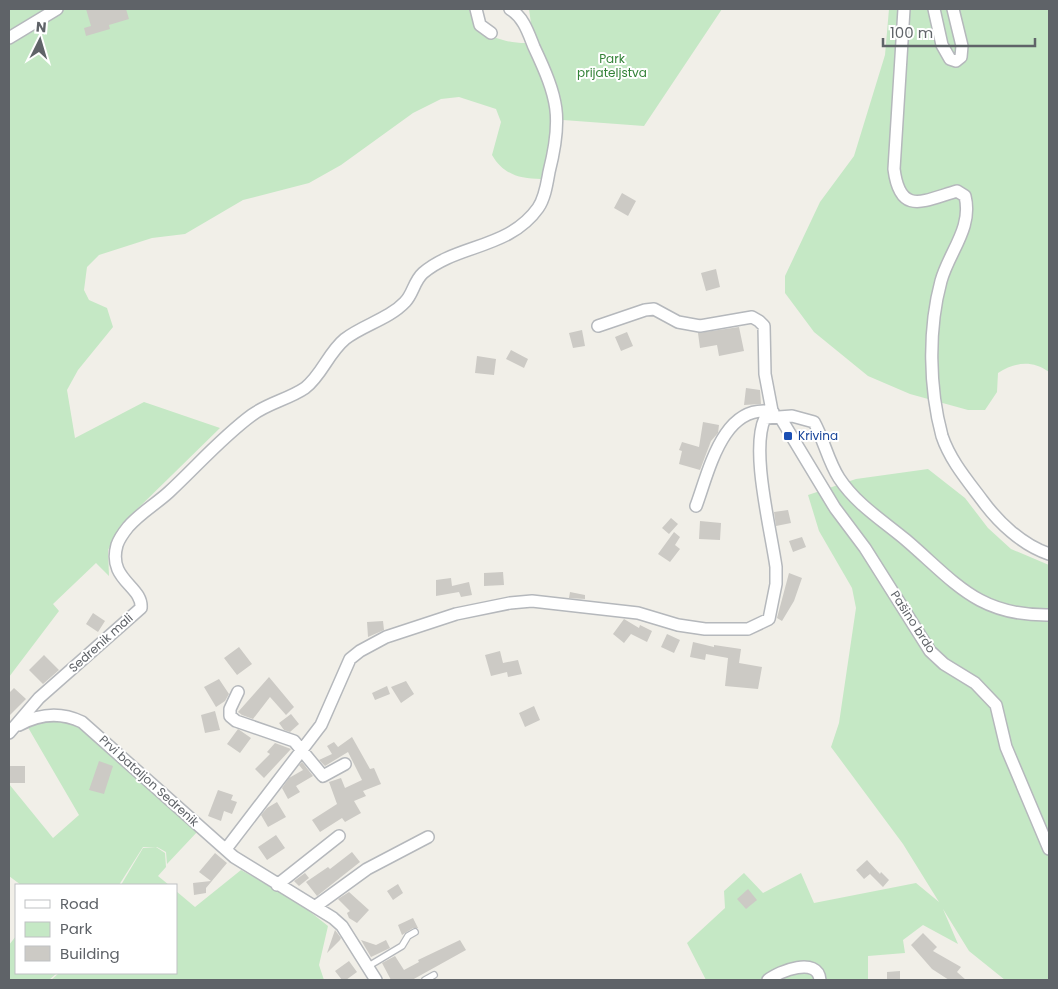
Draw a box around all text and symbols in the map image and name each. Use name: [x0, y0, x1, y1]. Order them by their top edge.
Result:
north arrow: [15, 15, 65, 65]
scale bar: [883, 15, 1036, 47]
text: N: [35, 17, 47, 37]
text: 100 m: [890, 22, 933, 43]
park label: Park prijateljstva: [577, 50, 647, 81]
place label: Krivina: [798, 427, 838, 444]
marker: Krivina: [782, 430, 794, 442]
street label: Pašino brdo: [887, 587, 940, 656]
street label: Sedrenik mali: [65, 609, 136, 676]
street label: Prvi bataljon Sedrenik: [96, 731, 203, 831]
legend: [15, 884, 178, 974]
text: Road: [60, 893, 99, 914]
text: Park: [60, 918, 92, 939]
text: Building: [60, 943, 120, 964]

